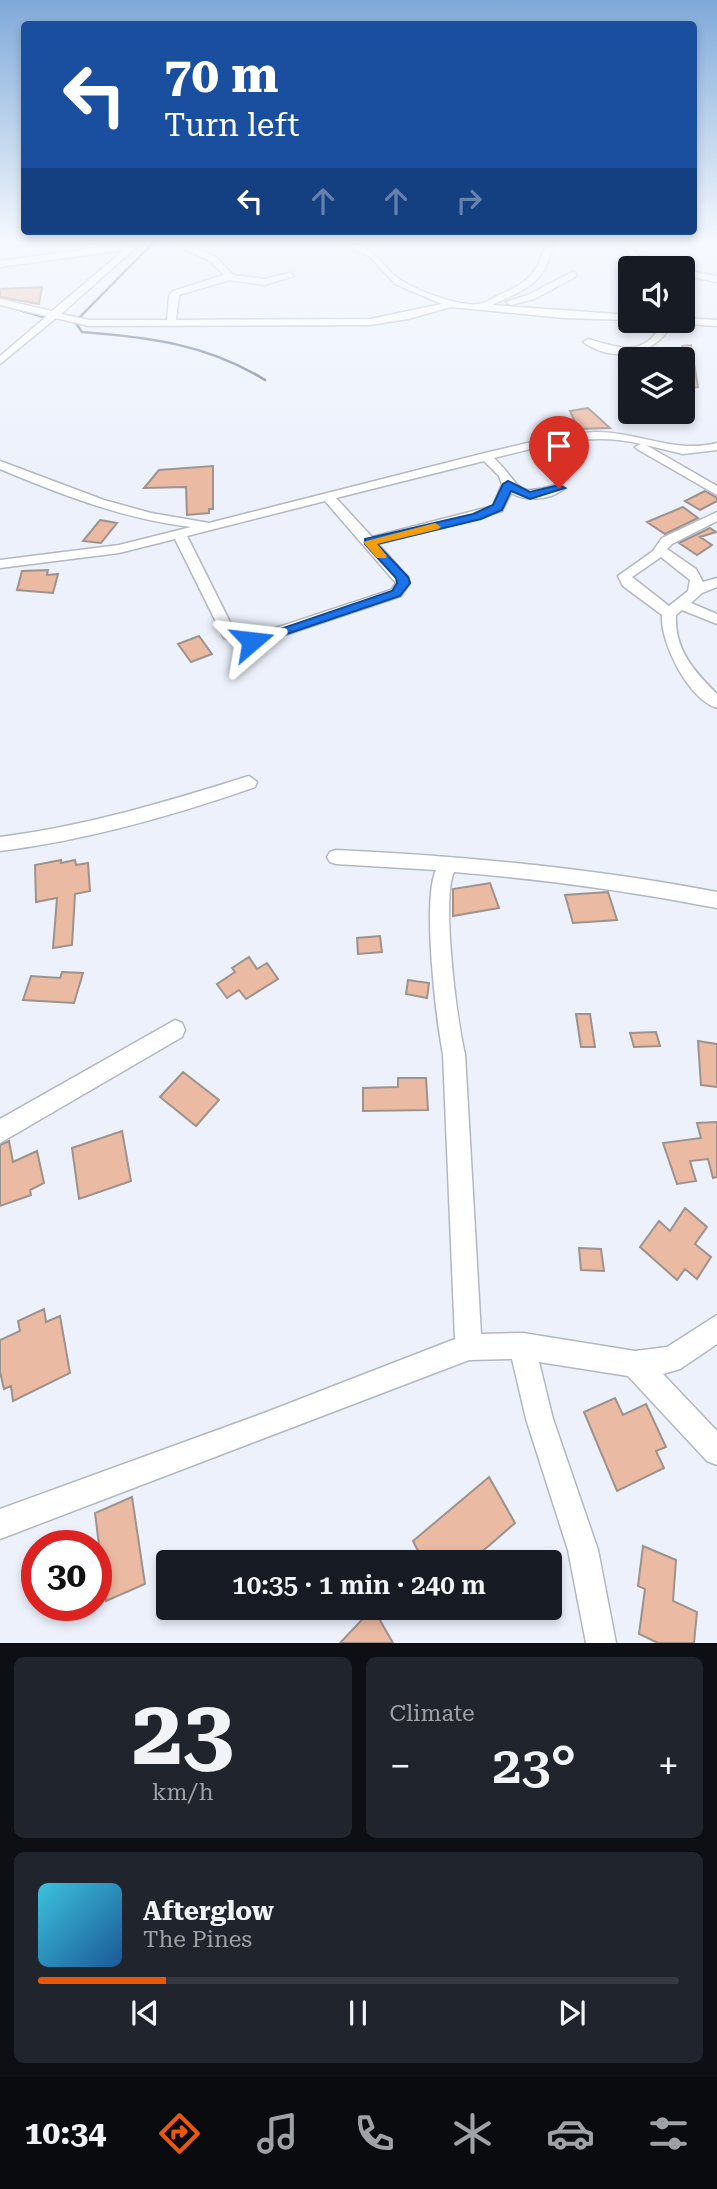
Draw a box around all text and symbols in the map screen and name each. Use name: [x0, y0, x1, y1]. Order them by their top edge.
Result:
text: 70 m: [164, 47, 279, 104]
icon: left: [49, 49, 140, 140]
text: Turn left: [164, 106, 299, 144]
icon: left: [231, 182, 269, 220]
icon: ahead: [304, 182, 342, 220]
icon: ahead: [377, 182, 415, 220]
icon: right: [450, 182, 488, 220]
map controls: [618, 256, 695, 424]
button: sound: [618, 256, 695, 333]
button: layers: [618, 347, 695, 424]
pin: [529, 416, 589, 488]
icon: arrive: [540, 427, 578, 465]
position arrow: [215, 604, 289, 678]
speed limit sign: 30: [21, 1530, 112, 1621]
text: 10:35 · 1 min · 240 m: [232, 1570, 486, 1600]
text: 23: [132, 1680, 234, 1786]
text: Climate: [390, 1700, 475, 1727]
text: 23°: [492, 1735, 576, 1796]
text: −: [390, 1744, 411, 1788]
text: +: [658, 1744, 679, 1788]
text: km/h: [152, 1779, 214, 1806]
text: Afterglow: [143, 1896, 274, 1926]
text: The Pines: [143, 1926, 252, 1953]
icon: previous: [126, 1994, 164, 2032]
icon: pause: [339, 1994, 377, 2032]
icon: next: [553, 1994, 591, 2032]
icon: directions: [155, 2109, 204, 2158]
icon: music: [253, 2109, 302, 2158]
icon: phone: [350, 2109, 399, 2158]
icon: climate: [448, 2109, 497, 2158]
icon: car: [546, 2109, 595, 2158]
icon: filters: [644, 2109, 693, 2158]
text: 10:34: [24, 2114, 106, 2152]

